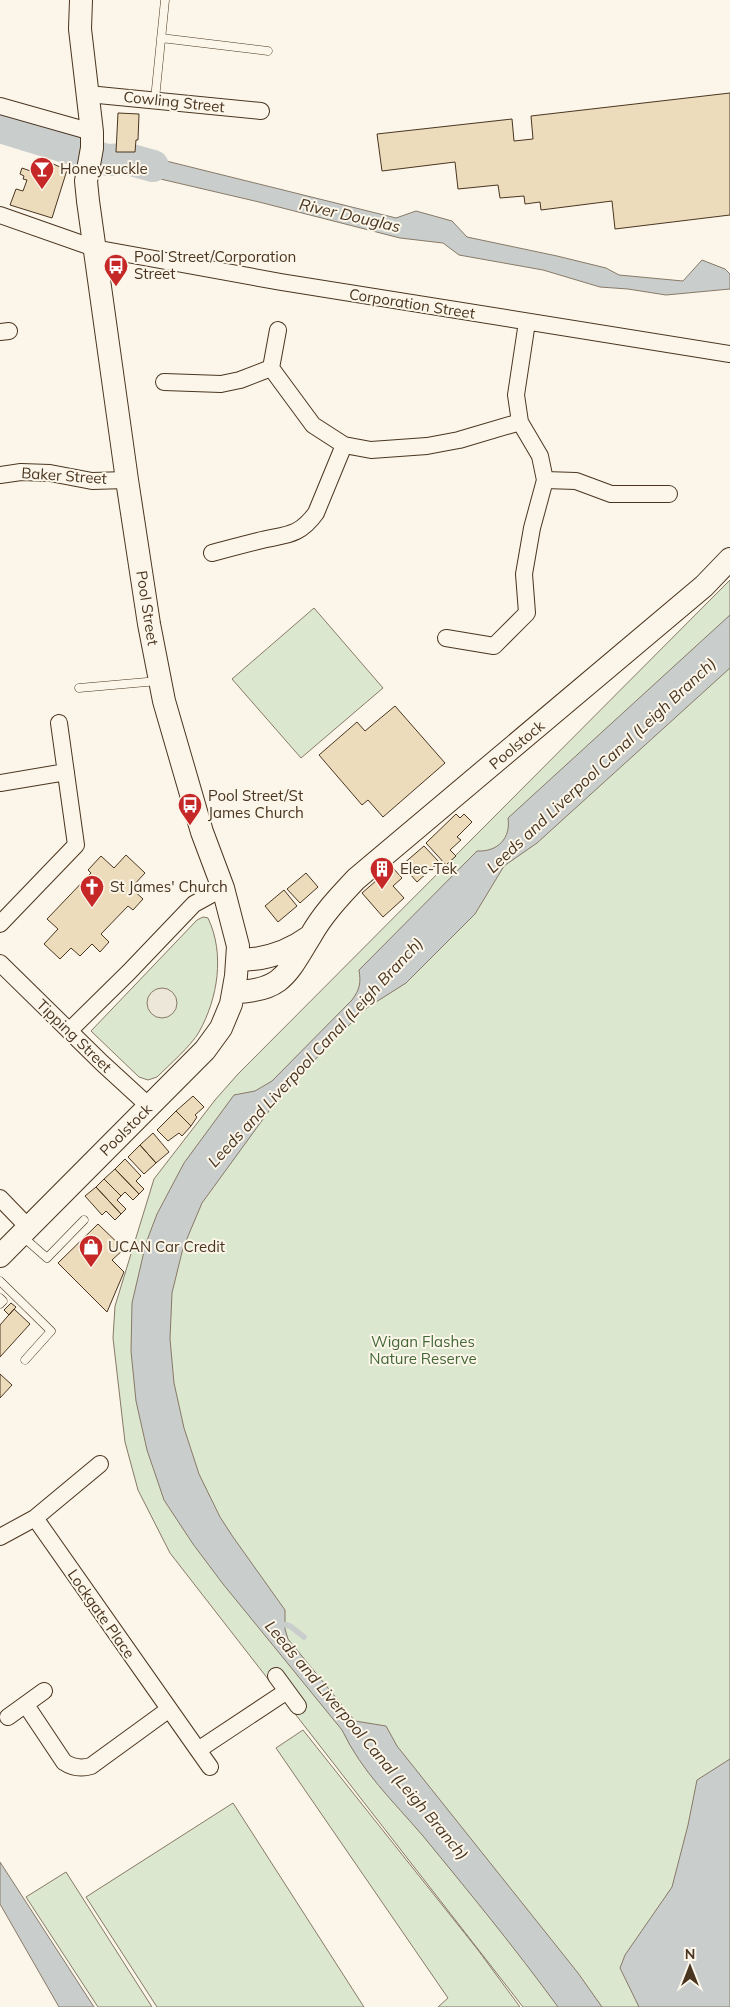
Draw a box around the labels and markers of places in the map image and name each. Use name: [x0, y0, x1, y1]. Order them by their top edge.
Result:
bar icon: Honeysuckle: [29, 156, 55, 190]
place label: Honeysuckle: [60, 159, 148, 178]
place label: Pool Street/Corporation Street: [134, 247, 296, 283]
bus stop icon: Pool Street/Corporation Street: [103, 253, 129, 287]
place label: Pool Street/St James Church: [208, 786, 304, 822]
bus stop icon: Pool Street/St James Church: [177, 792, 203, 826]
building icon: Elec-Tek: [369, 856, 395, 890]
place label: Elec-Tek: [400, 859, 458, 878]
church icon: St James' Church: [79, 874, 105, 908]
place label: St James' Church: [110, 877, 228, 896]
shop icon: UCAN Car Credit: [78, 1234, 104, 1268]
place label: UCAN Car Credit: [108, 1237, 225, 1256]

